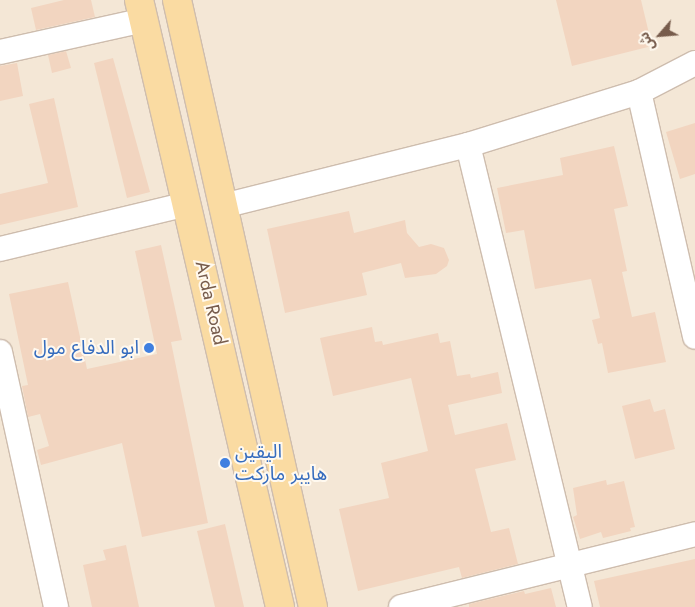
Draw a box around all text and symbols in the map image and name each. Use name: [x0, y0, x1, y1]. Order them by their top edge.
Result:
north arrow: [635, 10, 685, 60]
text: ش: [633, 29, 660, 55]
street label: Arda Road: [190, 259, 232, 347]
place label: ابو الدفاع مول: [34, 337, 139, 359]
marker: ابو الدفاع مول: [143, 342, 155, 354]
place label: اليقين هايبر ماركت: [235, 441, 327, 485]
marker: اليقين هايبر ماركت: [219, 457, 231, 469]

